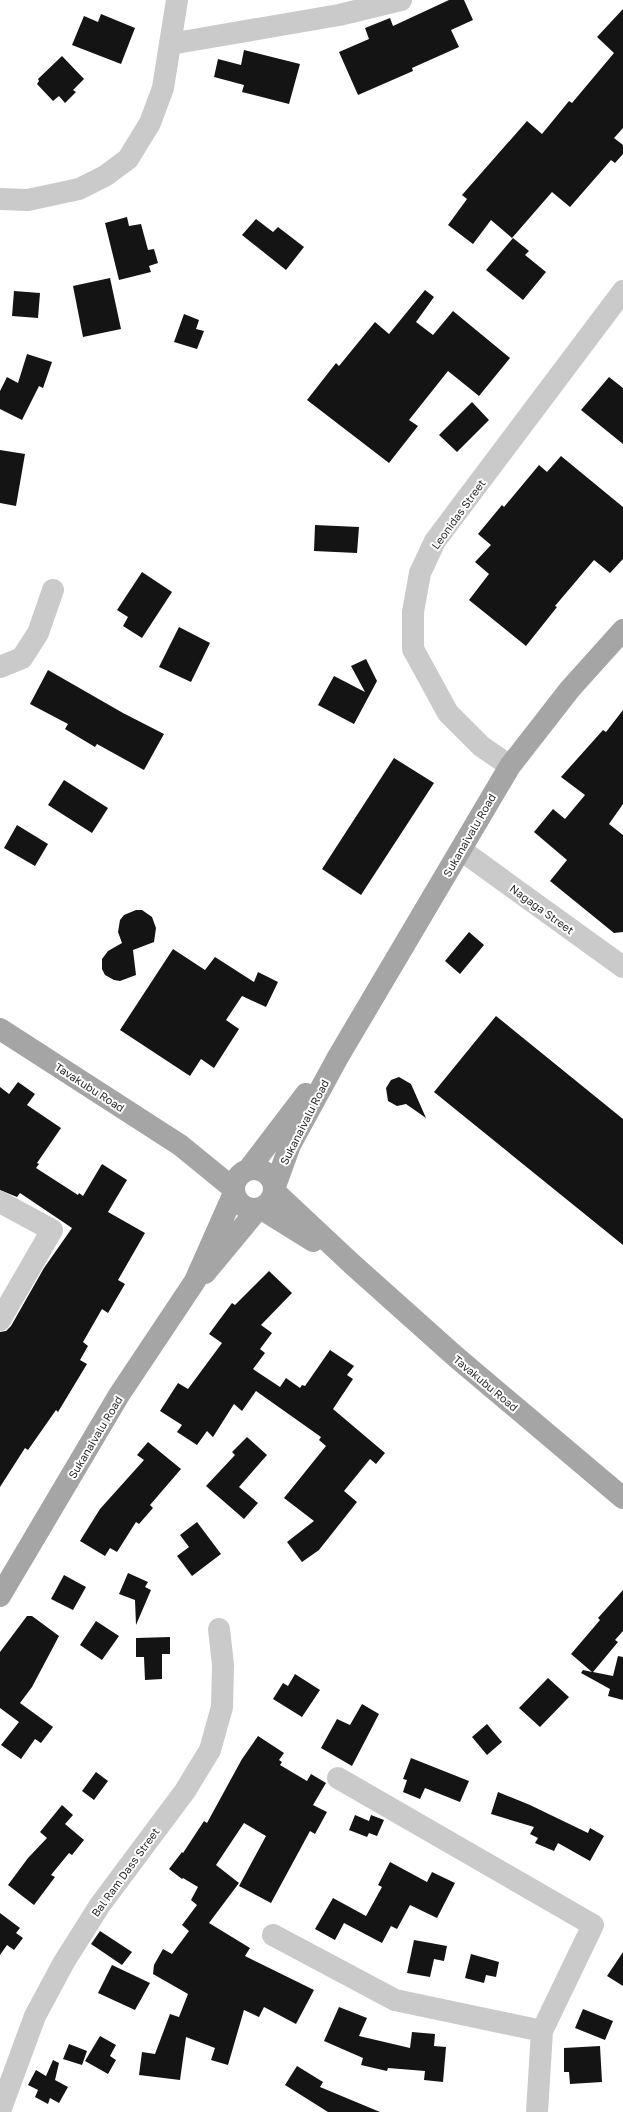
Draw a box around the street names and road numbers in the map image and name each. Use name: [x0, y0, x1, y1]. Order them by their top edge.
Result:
street label: Leonidas Street: [428, 477, 488, 551]
street label: Sukanaivalu Road: [440, 791, 498, 879]
street label: Nagaga Street: [507, 881, 577, 937]
street label: Tavakubu Road: [53, 1060, 127, 1114]
street label: Sukanaivalu Road: [277, 1077, 331, 1167]
street label: Tavakubu Road: [451, 1352, 521, 1414]
street label: Sukanaivalu Road: [65, 1393, 125, 1481]
street label: Bal Ram Dass Street: [88, 1825, 162, 1919]

